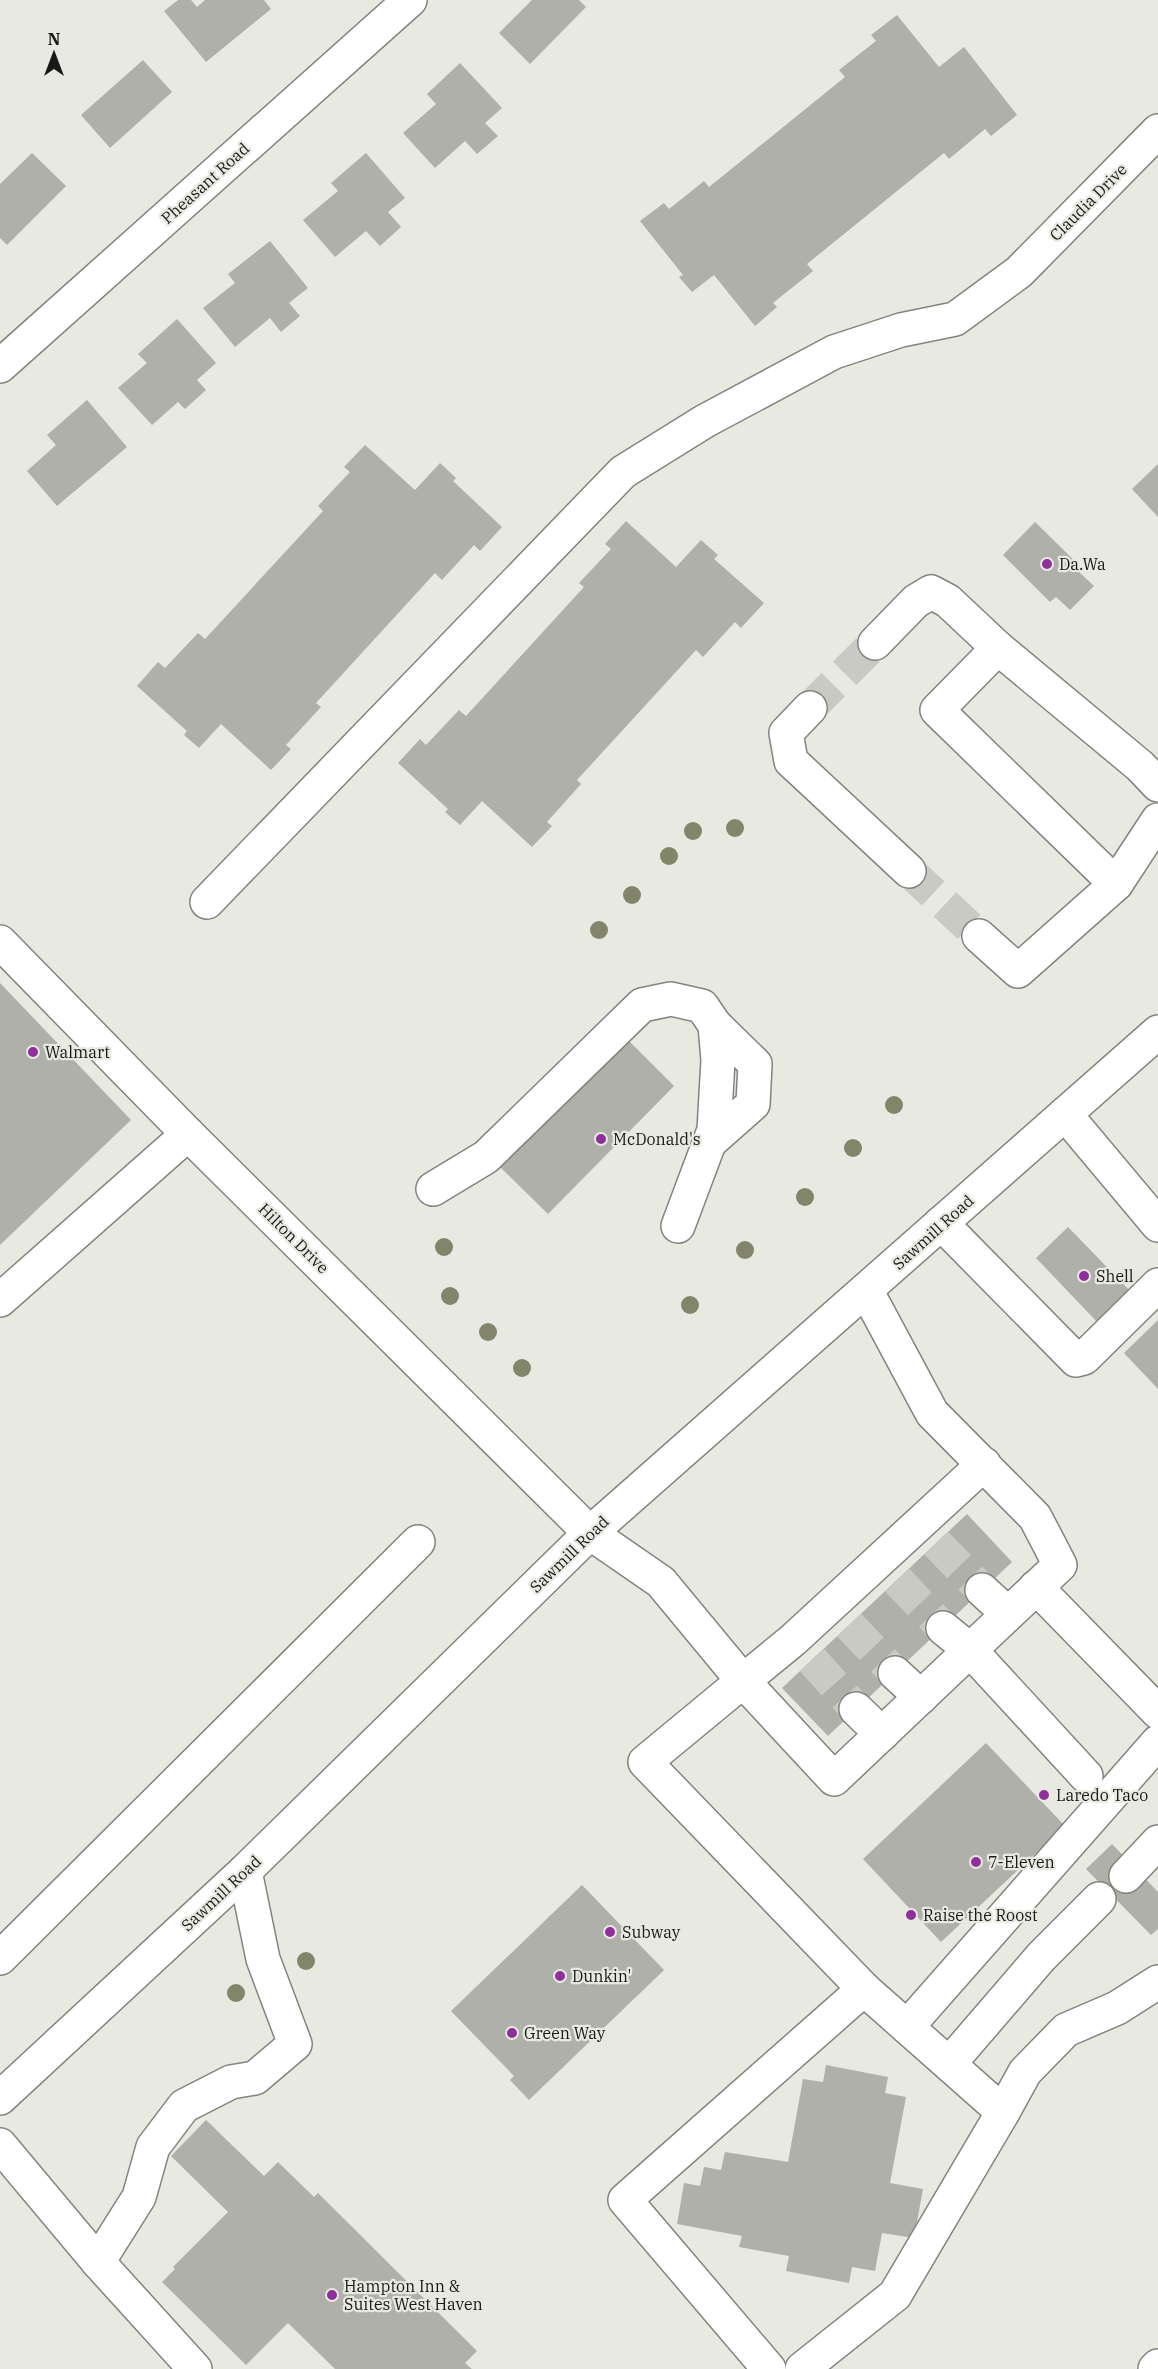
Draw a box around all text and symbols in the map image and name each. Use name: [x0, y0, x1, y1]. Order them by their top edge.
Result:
north arrow: [24, 24, 84, 84]
text: N: [48, 29, 60, 49]
street label: Pheasant Road: [157, 138, 253, 228]
street label: Claudia Drive: [1045, 159, 1131, 245]
place label: Da.Wa: [1059, 554, 1106, 574]
marker: Da.Wa: [1040, 557, 1054, 571]
place label: Walmart: [45, 1042, 110, 1062]
marker: Walmart: [26, 1045, 40, 1059]
place label: McDonald's: [613, 1129, 701, 1149]
marker: McDonald's: [594, 1132, 608, 1146]
street label: Sawmill Road: [888, 1190, 978, 1274]
street label: Hilton Drive: [255, 1199, 333, 1277]
place label: Shell: [1096, 1266, 1134, 1286]
marker: Shell: [1077, 1269, 1091, 1283]
street label: Sawmill Road: [525, 1511, 613, 1597]
place label: Laredo Taco: [1056, 1785, 1148, 1805]
marker: Laredo Taco: [1037, 1788, 1051, 1802]
street label: Sawmill Road: [177, 1851, 265, 1935]
place label: 7-Eleven: [988, 1852, 1055, 1872]
marker: 7-Eleven: [969, 1855, 983, 1869]
place label: Raise the Roost: [923, 1905, 1038, 1925]
marker: Raise the Roost: [904, 1908, 918, 1922]
place label: Subway: [622, 1922, 681, 1942]
marker: Subway: [603, 1925, 617, 1939]
place label: Dunkin': [572, 1966, 631, 1986]
marker: Dunkin': [553, 1969, 567, 1983]
place label: Green Way: [524, 2023, 606, 2043]
marker: Green Way: [505, 2026, 519, 2040]
place label: Hampton Inn & Suites West Haven: [344, 2276, 483, 2314]
marker: Hampton Inn & Suites West Haven: [325, 2288, 339, 2302]

